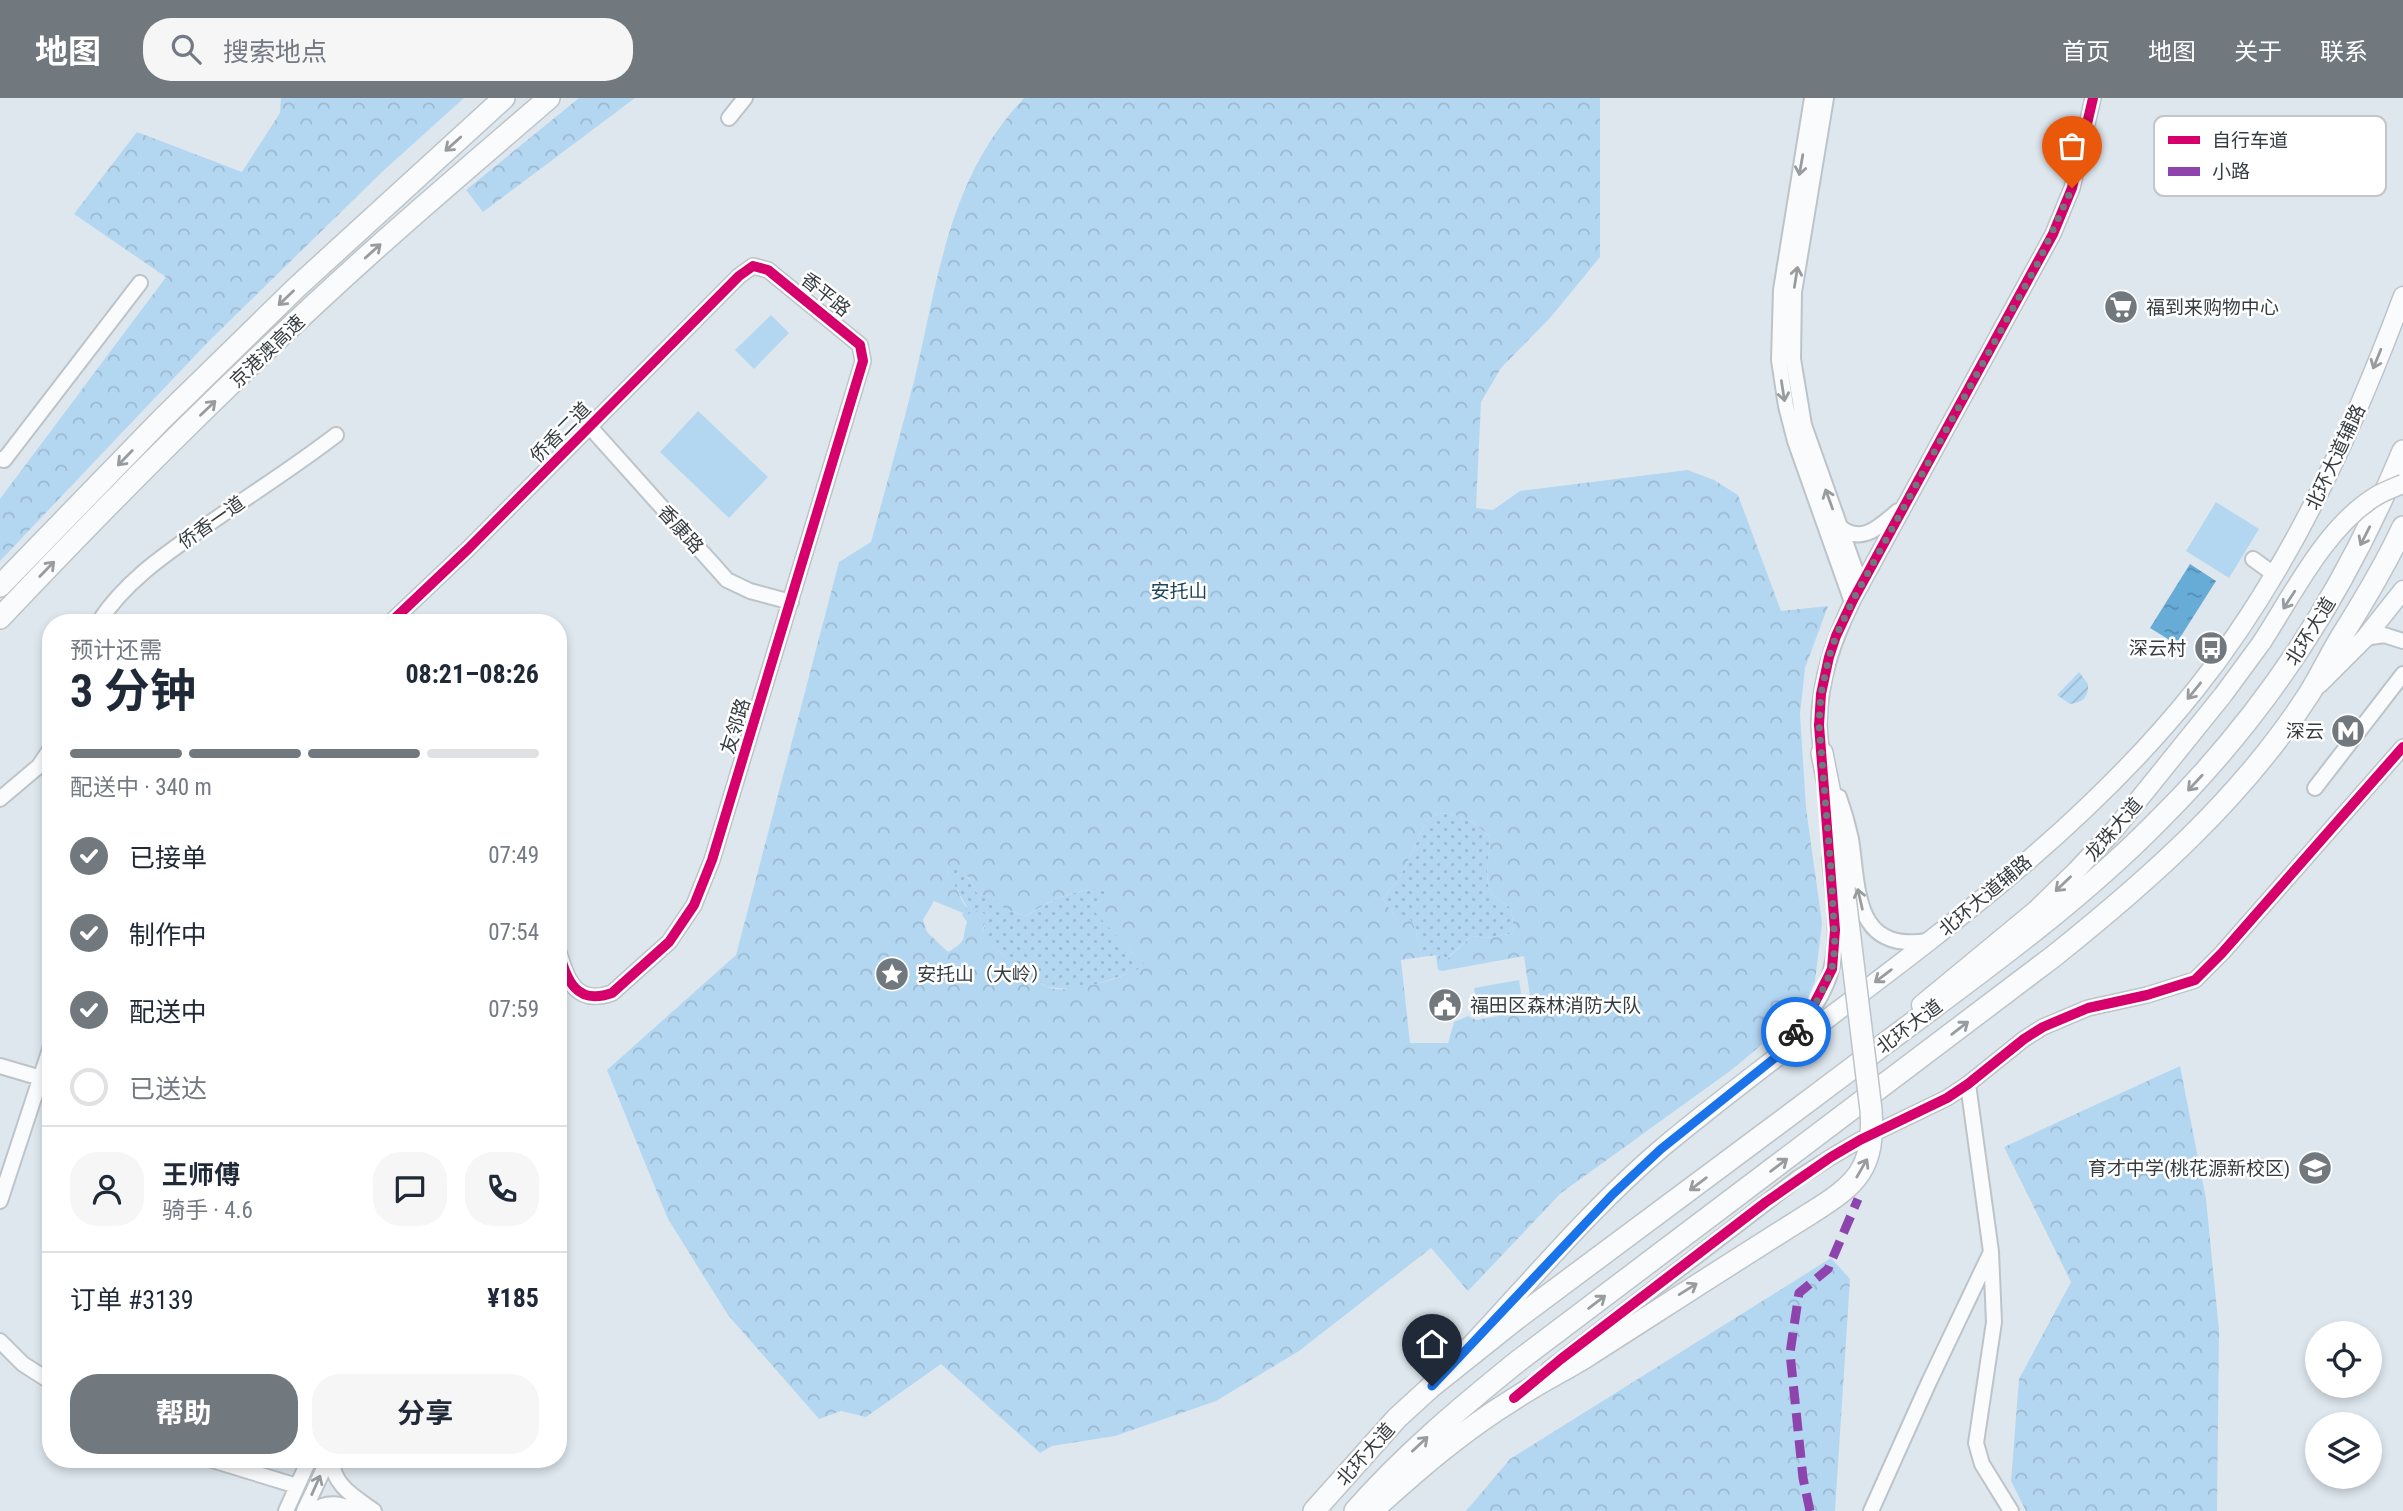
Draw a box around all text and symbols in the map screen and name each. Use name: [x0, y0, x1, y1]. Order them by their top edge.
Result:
search box: [143, 18, 633, 81]
icon: search: [167, 30, 205, 68]
text: 地图: [35, 32, 101, 71]
text: 搜索地点: [223, 37, 327, 67]
text: 首页: [2062, 38, 2110, 66]
text: 地图: [2148, 38, 2196, 66]
text: 关于: [2234, 38, 2282, 66]
text: 联系: [2320, 38, 2368, 66]
pin: [2042, 116, 2102, 188]
legend: [2154, 116, 2386, 196]
icon: bag: [2053, 127, 2091, 165]
text: 自行车道: [2212, 129, 2288, 152]
one-way arrow: [445, 135, 463, 151]
one-way arrow: [1794, 153, 1807, 176]
text: 小路: [2212, 160, 2250, 183]
one-way arrow: [364, 243, 382, 259]
one-way arrow: [1790, 266, 1803, 289]
street label: 香平路: [796, 268, 855, 321]
supermarket icon: 福到来购物中心: [2102, 288, 2140, 326]
one-way arrow: [278, 289, 295, 306]
place label: 福到来购物中心: [2146, 296, 2279, 319]
street label: 京港澳高速: [225, 310, 310, 393]
one-way arrow: [2370, 348, 2383, 370]
one-way arrow: [1777, 379, 1790, 402]
street label: 侨香二道: [525, 397, 595, 467]
one-way arrow: [199, 399, 216, 416]
street label: 北环大道辅路: [2301, 401, 2370, 514]
one-way arrow: [116, 449, 133, 466]
one-way arrow: [1822, 488, 1834, 510]
street label: 侨香一道: [174, 491, 249, 554]
street label: 香康路: [653, 500, 708, 558]
one-way arrow: [2357, 525, 2371, 546]
one-way arrow: [39, 560, 56, 577]
park label: 安托山: [1150, 580, 1208, 603]
one-way arrow: [2282, 589, 2296, 609]
street label: 北环大道: [2281, 593, 2340, 670]
bus stop icon: 深云村: [2192, 629, 2230, 667]
text: 预计还需: [70, 637, 162, 664]
place label: 深云村: [2129, 637, 2186, 660]
text: 08:21–08:26: [405, 659, 539, 689]
text: 3 分钟: [70, 664, 196, 718]
one-way arrow: [2186, 682, 2202, 700]
street label: 友邻路: [716, 696, 755, 757]
metro station icon: 深云: [2329, 712, 2367, 750]
place label: 深云: [2286, 720, 2324, 743]
text: 配送中 · 340 m: [70, 774, 212, 801]
one-way arrow: [2186, 774, 2203, 791]
street label: 龙珠大道: [2080, 793, 2147, 866]
icon: check: [70, 837, 108, 875]
text: 07:49: [488, 842, 539, 869]
text: 已接单: [129, 843, 207, 873]
street label: 北环大道辅路: [1934, 850, 2036, 941]
one-way arrow: [2055, 875, 2072, 892]
one-way arrow: [1853, 889, 1866, 911]
icon: check: [70, 914, 108, 952]
text: 07:54: [488, 919, 539, 946]
text: 制作中: [129, 920, 207, 950]
place icon: 安托山（大岭）: [873, 955, 911, 993]
place label: 安托山（大岭）: [917, 963, 1050, 986]
one-way arrow: [1874, 969, 1892, 984]
public building icon: 福田区森林消防大队: [1426, 986, 1464, 1024]
icon: check: [70, 991, 108, 1029]
place label: 福田区森林消防大队: [1470, 994, 1641, 1017]
street label: 北环大道: [1872, 994, 1947, 1058]
text: 07:59: [488, 996, 539, 1023]
text: 配送中: [129, 997, 207, 1027]
courier: [1761, 997, 1831, 1067]
icon: bike: [1777, 1013, 1815, 1051]
one-way arrow: [1951, 1021, 1969, 1036]
text: 已送达: [129, 1074, 207, 1104]
school or university icon: 育才中学(桃花源新校区): [2296, 1149, 2334, 1187]
button: person: [70, 1152, 144, 1226]
button: chat: [373, 1152, 447, 1226]
button: phone: [465, 1152, 539, 1226]
place label: 育才中学(桃花源新校区): [2088, 1157, 2290, 1180]
one-way arrow: [1769, 1158, 1788, 1173]
one-way arrow: [1855, 1159, 1869, 1179]
text: 王师傅: [162, 1160, 240, 1190]
one-way arrow: [1688, 1176, 1707, 1191]
text: 骑手 · 4.6: [162, 1197, 253, 1224]
one-way arrow: [1678, 1282, 1697, 1297]
text: ¥185: [487, 1283, 539, 1313]
text: 订单 #3139: [70, 1285, 194, 1315]
one-way arrow: [1587, 1294, 1606, 1309]
pin: [1402, 1314, 1462, 1386]
map controls: [2305, 1321, 2382, 1489]
button: locate: [2305, 1321, 2382, 1398]
icon: home: [1413, 1325, 1451, 1363]
button: 帮助: [70, 1374, 298, 1454]
button: 分享: [312, 1374, 539, 1454]
button: layers: [2305, 1412, 2382, 1489]
street label: 北环大道: [1331, 1418, 1399, 1490]
one-way arrow: [1411, 1436, 1428, 1453]
one-way arrow: [310, 1475, 323, 1496]

